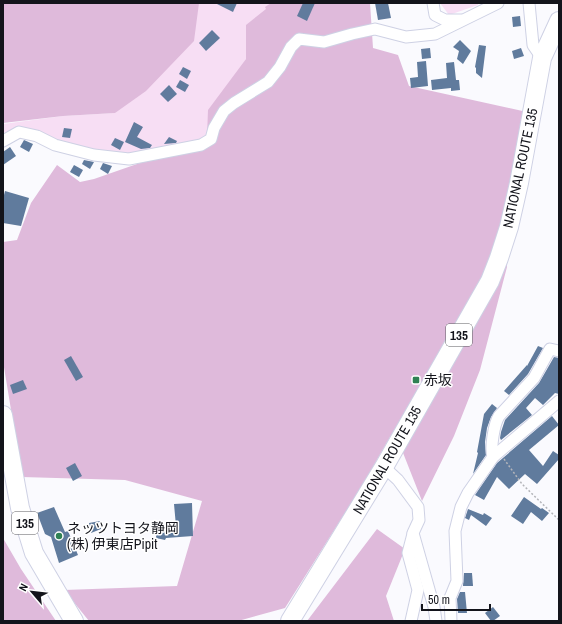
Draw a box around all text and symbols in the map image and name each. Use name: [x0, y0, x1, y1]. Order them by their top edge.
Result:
street label: NATIONAL ROUTE 135: [499, 107, 541, 229]
road number: 135: [446, 324, 472, 346]
place label: 赤坂: [424, 371, 452, 389]
marker: 赤坂: [411, 375, 421, 385]
street label: NATIONAL ROUTE 135: [349, 403, 425, 517]
road number: 135: [12, 512, 38, 534]
place label: ネッツトヨタ静岡 (株) 伊東店Pipit: [67, 519, 179, 553]
marker: ネッツトヨタ静岡 (株) 伊東店Pipit: [54, 531, 64, 541]
north arrow: [12, 572, 52, 612]
text: N: [15, 581, 31, 593]
scale bar: [422, 586, 490, 612]
text: 50 m: [428, 592, 450, 608]

